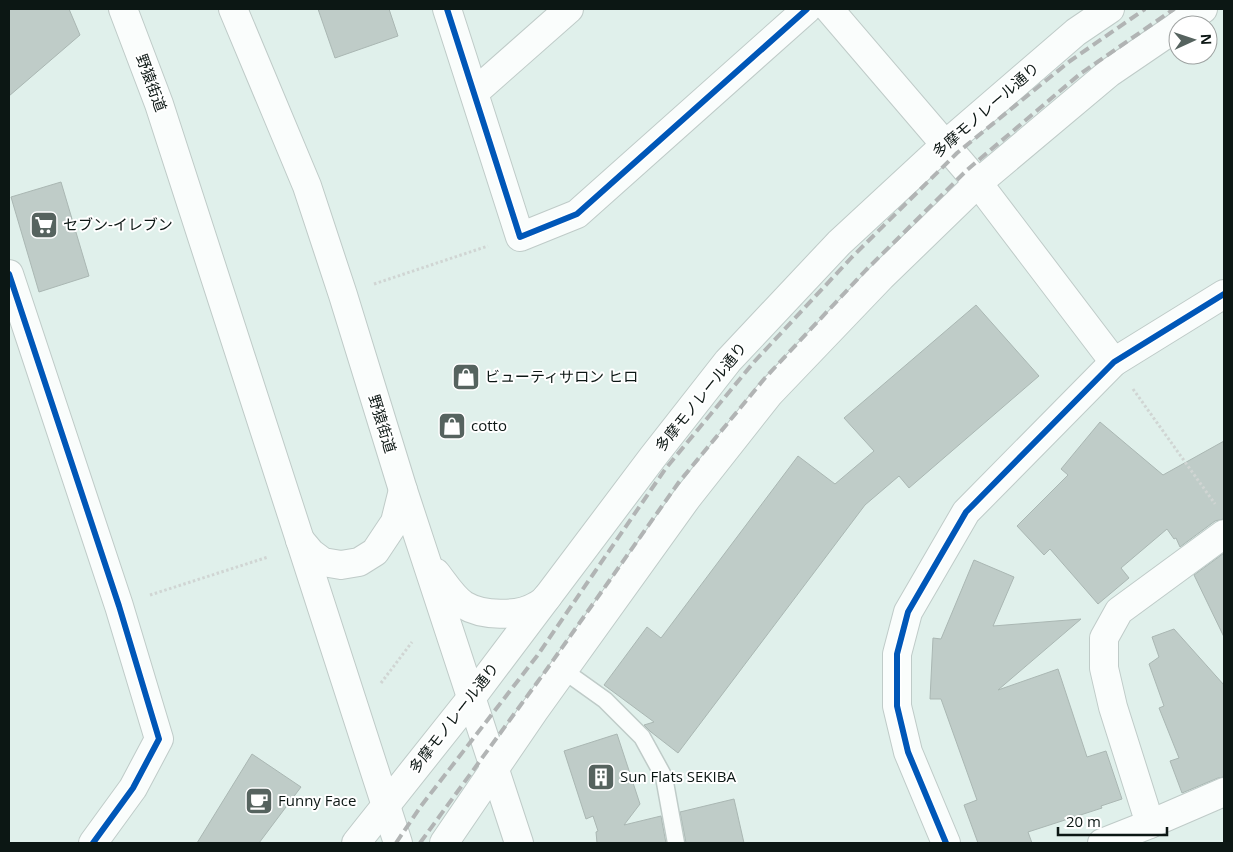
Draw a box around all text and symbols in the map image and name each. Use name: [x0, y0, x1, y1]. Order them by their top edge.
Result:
north arrow: [1168, 15, 1218, 65]
text: N: [1197, 33, 1216, 45]
street label: 野猿街道: [132, 51, 172, 114]
street label: 多摩モノレール通り: [928, 57, 1043, 161]
supermarket icon: セブン-イレブン: [29, 210, 59, 240]
place label: セブン-イレブン: [63, 214, 173, 234]
street label: 多摩モノレール通り: [650, 338, 750, 455]
shop icon: ビューティサロン ヒロ: [451, 362, 481, 392]
place label: ビューティサロン ヒロ: [485, 366, 638, 386]
street label: 野猿街道: [365, 392, 401, 455]
shop icon: cotto: [437, 411, 467, 441]
place label: cotto: [471, 415, 507, 435]
street label: 多摩モノレール通り: [404, 658, 503, 777]
building icon: Sun Flats SEKIBA: [586, 762, 616, 792]
place label: Sun Flats SEKIBA: [620, 766, 736, 786]
cafe icon: Funny Face: [244, 786, 274, 816]
place label: Funny Face: [278, 790, 356, 810]
scale bar: [1058, 804, 1167, 836]
text: 20 m: [1066, 811, 1101, 831]

